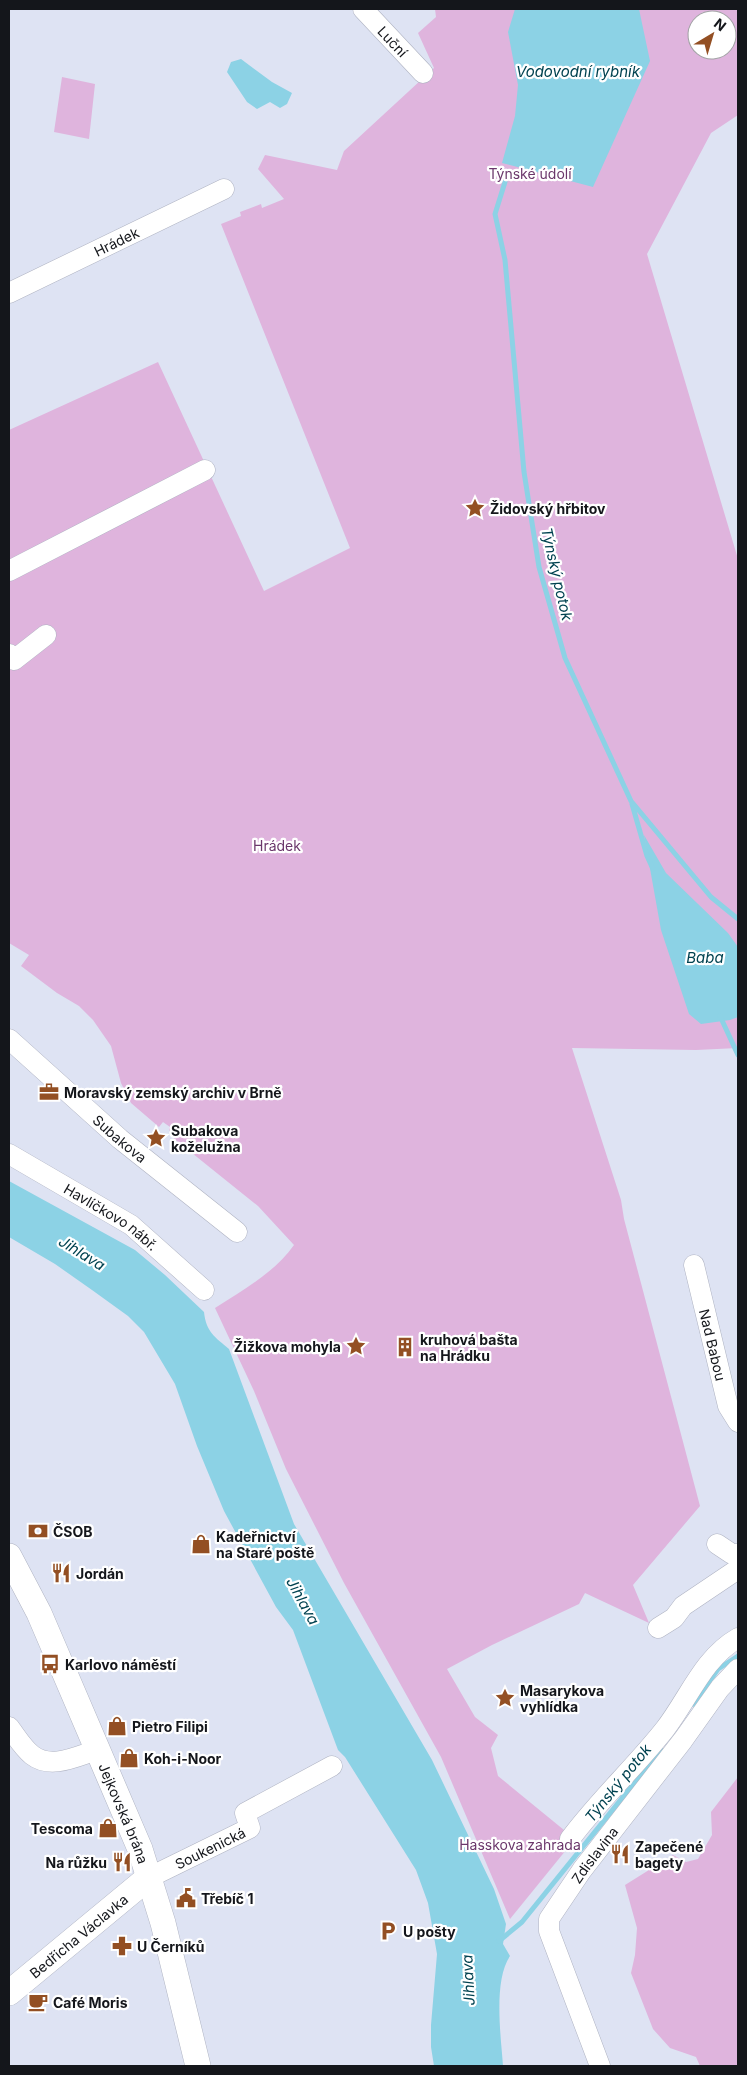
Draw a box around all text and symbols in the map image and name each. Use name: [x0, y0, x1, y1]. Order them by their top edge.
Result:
north arrow: [687, 10, 737, 60]
text: N: [711, 14, 730, 34]
street label: Luční: [375, 22, 412, 60]
water label: Vodovodní rybník: [516, 62, 641, 81]
park label: Týnské údolí: [488, 165, 572, 182]
street label: Hrádek: [91, 223, 142, 259]
place icon: Židovský hřbitov: [464, 497, 486, 519]
place label: Židovský hřbitov: [490, 499, 606, 517]
water label: Týnský potok: [537, 526, 577, 623]
park label: Hrádek: [253, 837, 301, 854]
water label: Baba: [686, 948, 724, 967]
office icon: Moravský zemský archiv v Brně: [38, 1081, 60, 1103]
place label: Moravský zemský archiv v Brně: [64, 1084, 282, 1101]
street label: Subakova: [90, 1111, 150, 1166]
place label: Subakova koželužna: [171, 1122, 241, 1155]
place icon: Subakova koželužna: [145, 1127, 167, 1149]
street label: Havlíčkovo nábř.: [61, 1179, 162, 1254]
water label: Jihlava: [55, 1231, 109, 1275]
street label: Nad Babou: [696, 1307, 730, 1382]
place label: kruhová bašta na Hrádku: [420, 1331, 518, 1364]
place icon: Žižkova mohyla: [345, 1335, 367, 1357]
building icon: kruhová bašta na Hrádku: [394, 1336, 416, 1358]
place label: Žižkova mohyla: [234, 1337, 341, 1355]
bank icon: ČSOB: [27, 1520, 49, 1542]
place label: ČSOB: [53, 1523, 93, 1540]
place label: Kadeřnictví na Staré poště: [216, 1528, 314, 1561]
shop icon: Kadeřnictví na Staré poště: [190, 1533, 212, 1555]
restaurant icon: Jordán: [50, 1562, 72, 1584]
place label: Jordán: [76, 1565, 124, 1582]
water label: Jihlava: [282, 1574, 324, 1628]
bus stop icon: Karlovo náměstí: [39, 1653, 61, 1675]
place label: Karlovo náměstí: [65, 1656, 176, 1673]
place label: Masarykova vyhlídka: [520, 1682, 604, 1715]
place icon: Masarykova vyhlídka: [494, 1687, 516, 1709]
shop icon: Pietro Filipi: [106, 1715, 128, 1737]
place label: Pietro Filipi: [132, 1718, 208, 1735]
water label: Týnský potok: [581, 1739, 656, 1826]
shop icon: Koh-i-Noor: [118, 1747, 140, 1769]
place label: Koh-i-Noor: [144, 1750, 222, 1767]
street label: Jejkovská brána: [96, 1760, 152, 1866]
shop icon: Tescoma: [97, 1817, 119, 1839]
place label: Tescoma: [31, 1820, 93, 1837]
street label: Soukenická: [172, 1823, 248, 1872]
street label: Zdislavina: [567, 1823, 621, 1886]
park label: Hasskova zahrada: [459, 1836, 581, 1853]
place label: Zapečené bagety: [635, 1838, 703, 1871]
restaurant icon: Zapečené bagety: [609, 1843, 631, 1865]
restaurant icon: Na růžku: [111, 1851, 133, 1873]
place label: Na růžku: [46, 1854, 107, 1871]
public building icon: Třebíč 1: [175, 1887, 197, 1909]
street label: Bedřicha Václavka: [26, 1890, 131, 1981]
place label: Třebíč 1: [201, 1890, 253, 1907]
parking icon: U pošty: [377, 1920, 399, 1942]
place label: U pošty: [403, 1923, 456, 1940]
pharmacy icon: U Černíků: [111, 1935, 133, 1957]
place label: U Černíků: [137, 1938, 204, 1955]
water label: Jihlava: [457, 1954, 479, 2006]
cafe icon: Café Moris: [27, 1991, 49, 2013]
place label: Café Moris: [53, 1994, 128, 2011]

